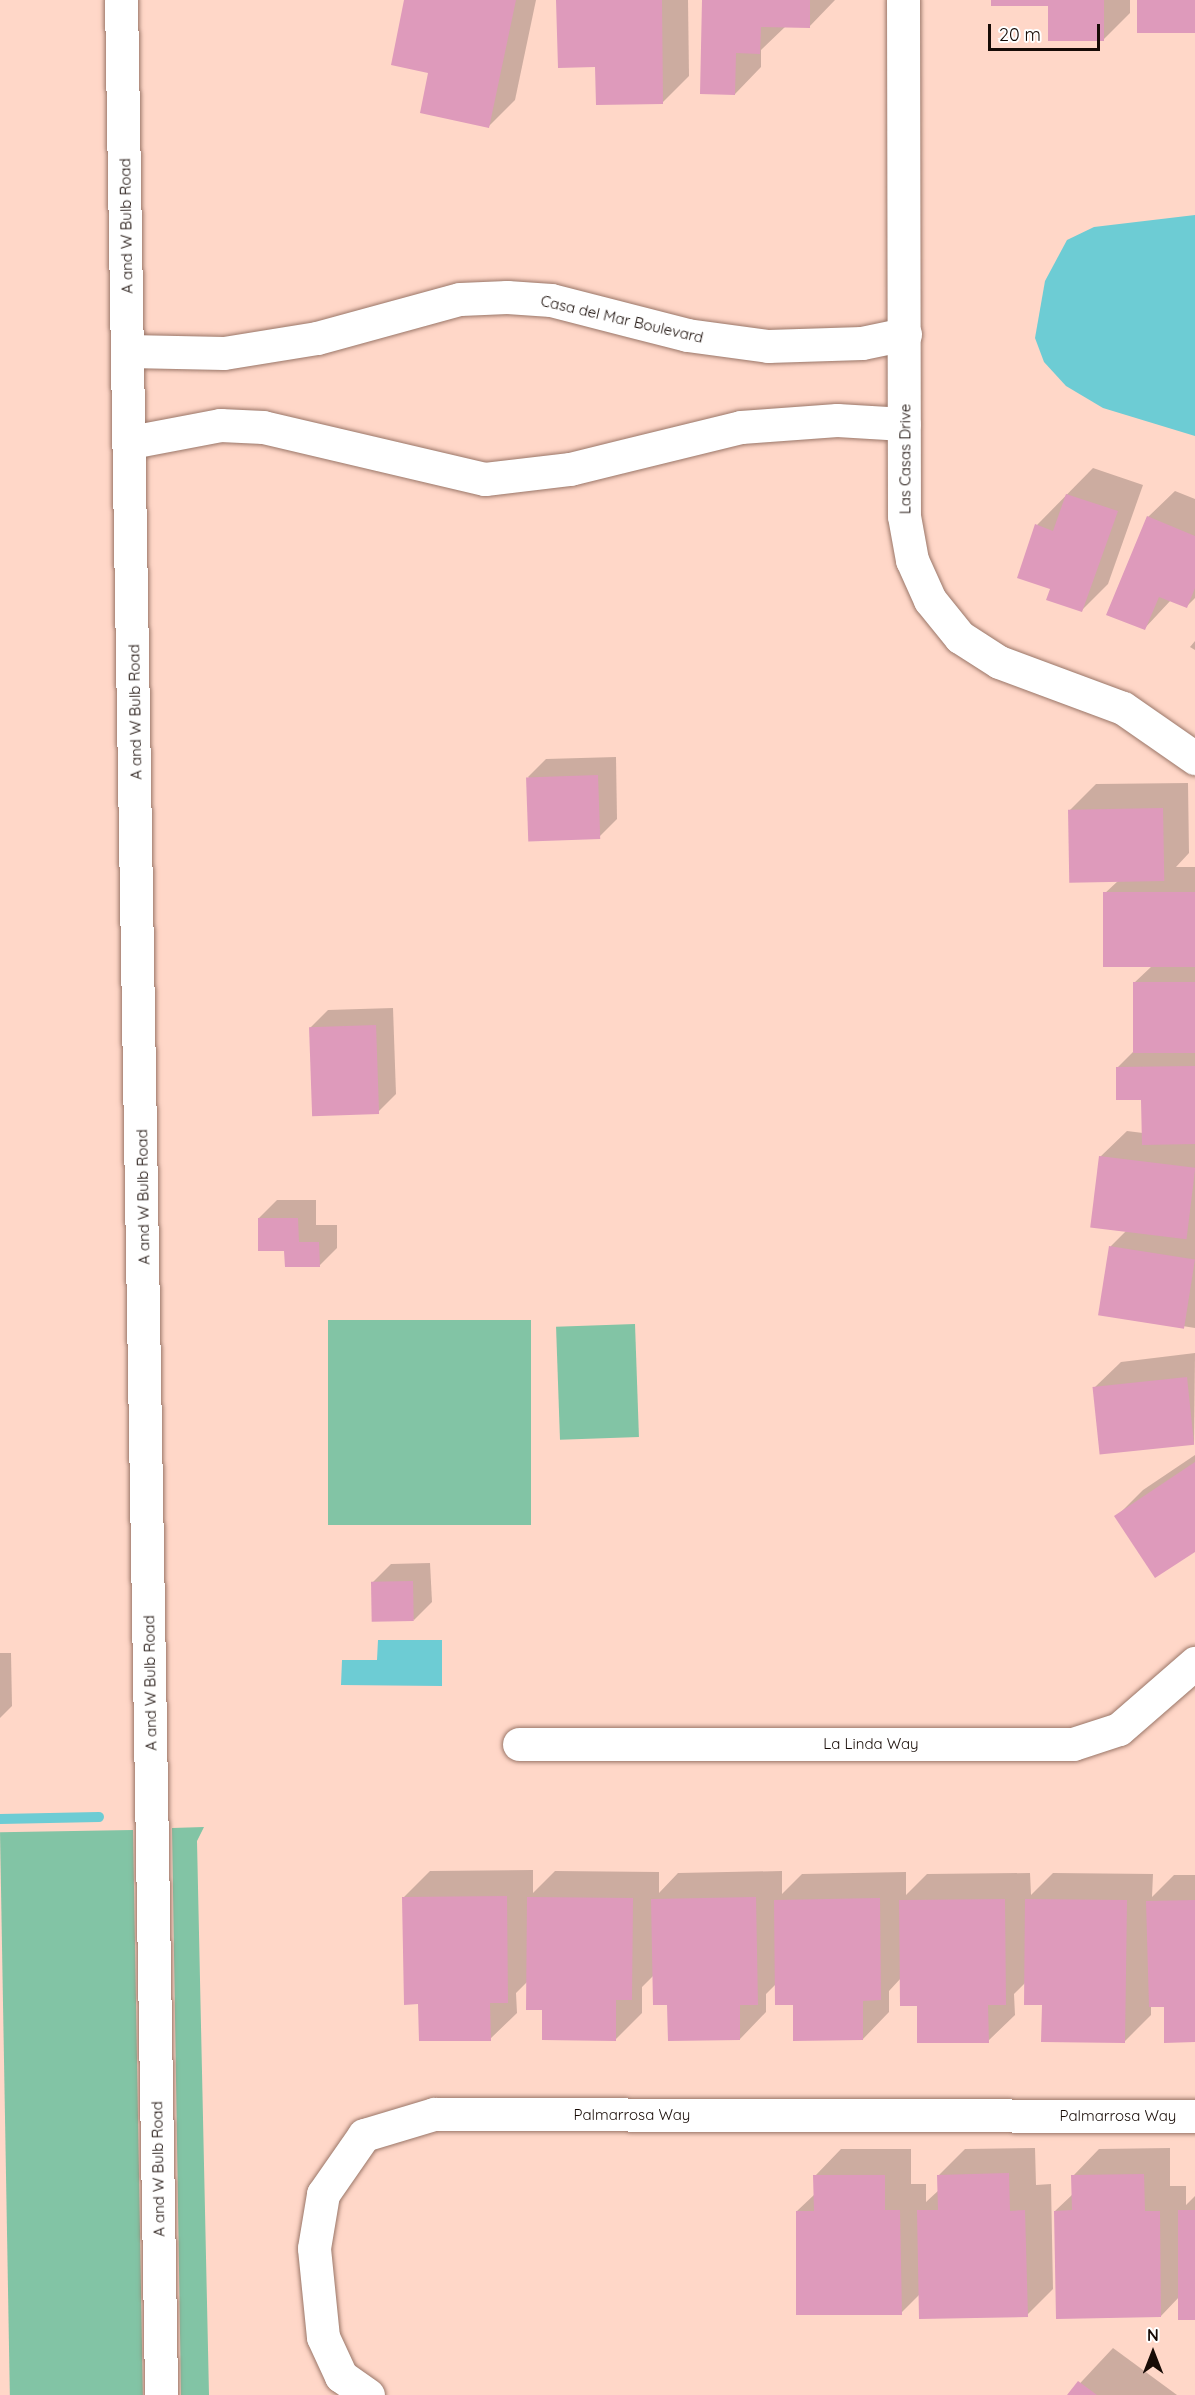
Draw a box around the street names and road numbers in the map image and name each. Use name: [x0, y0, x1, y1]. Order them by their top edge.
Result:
street label: A and W Bulb Road: [116, 158, 136, 294]
street label: Casa del Mar Boulevard: [539, 292, 705, 346]
street label: Las Casas Drive: [896, 404, 914, 514]
street label: A and W Bulb Road: [125, 644, 145, 780]
street label: A and W Bulb Road: [133, 1129, 153, 1265]
street label: A and W Bulb Road: [140, 1615, 160, 1751]
street label: La Linda Way: [823, 1735, 919, 1753]
street label: A and W Bulb Road: [148, 2101, 168, 2237]
street label: Palmarrosa Way: [574, 2106, 690, 2124]
street label: Palmarrosa Way: [1060, 2107, 1176, 2125]

